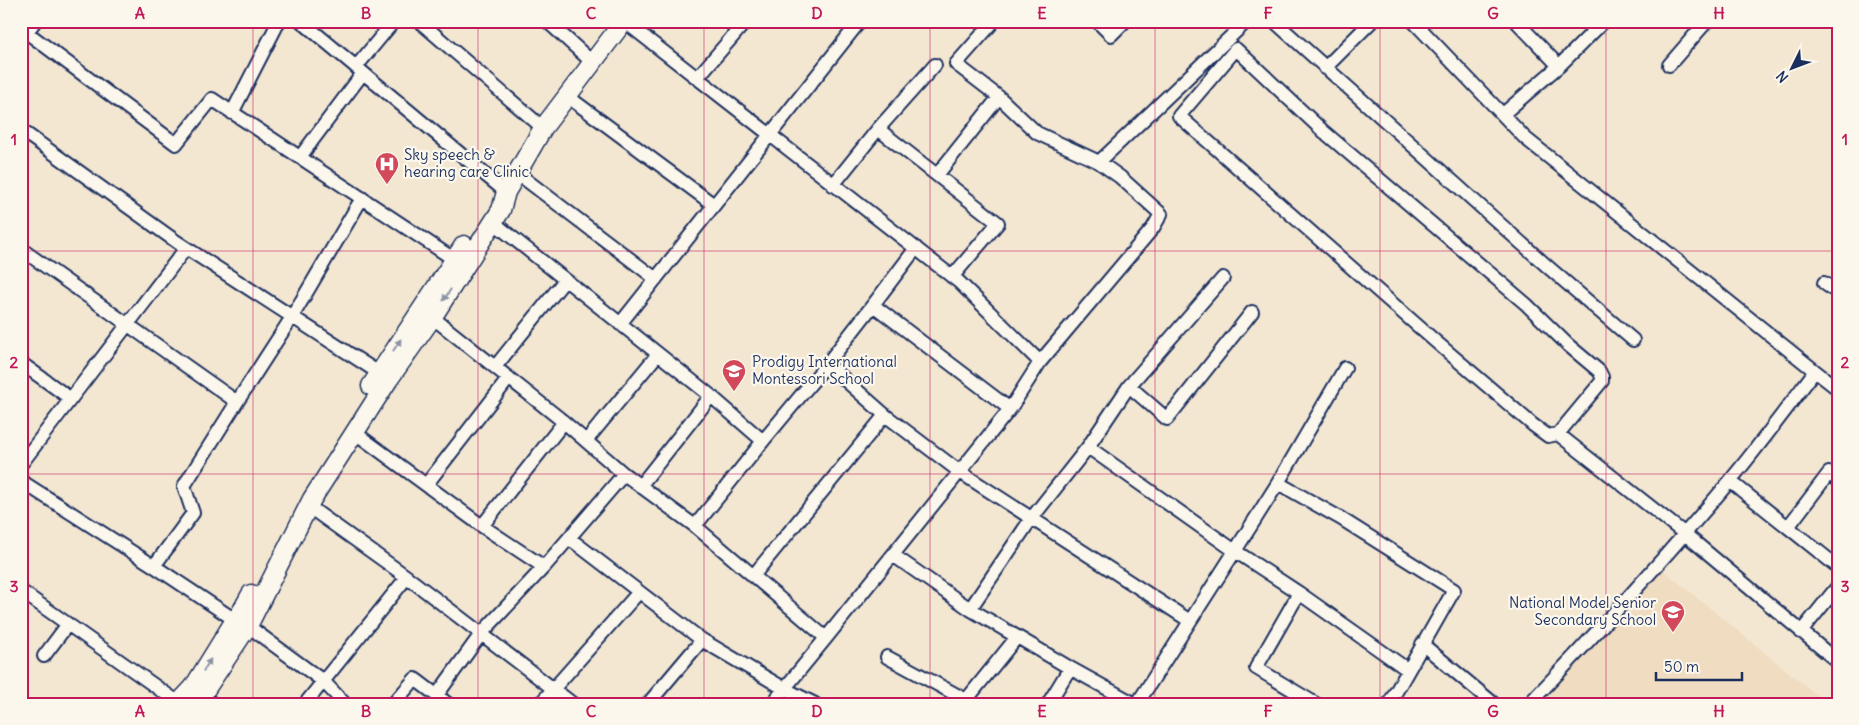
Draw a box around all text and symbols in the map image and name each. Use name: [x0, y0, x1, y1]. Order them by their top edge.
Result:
text: A: [135, 3, 145, 23]
text: B: [361, 3, 372, 23]
text: C: [586, 3, 597, 23]
text: D: [811, 3, 823, 23]
text: E: [1037, 3, 1047, 23]
text: F: [1263, 3, 1273, 23]
text: G: [1487, 3, 1499, 23]
text: H: [1713, 3, 1725, 23]
north arrow: [1766, 42, 1816, 92]
text: N: [1772, 67, 1792, 86]
text: 1: [11, 129, 17, 149]
text: 1: [1842, 129, 1848, 149]
place label: Sky speech & hearing care Clinic: [404, 145, 529, 181]
hospital icon: Sky speech & hearing care Clinic: [374, 151, 400, 185]
one-way arrow: [442, 288, 452, 301]
one-way arrow: [392, 339, 402, 352]
text: 2: [10, 352, 19, 372]
place label: Prodigy International Montessori School: [752, 352, 897, 388]
text: 2: [1841, 352, 1850, 372]
school or university icon: Prodigy International Montessori School: [721, 358, 747, 392]
text: 3: [9, 576, 19, 596]
text: 3: [1840, 576, 1850, 596]
place label: National Model Senior Secondary School: [1509, 593, 1656, 629]
school or university icon: National Model Senior Secondary School: [1660, 599, 1686, 633]
scale bar: [1656, 650, 1743, 682]
text: 50 m: [1664, 657, 1699, 676]
one-way arrow: [202, 658, 212, 671]
text: A: [135, 701, 145, 721]
text: B: [361, 701, 372, 721]
text: C: [586, 701, 597, 721]
text: D: [811, 701, 823, 721]
text: E: [1037, 701, 1047, 721]
text: F: [1263, 701, 1273, 721]
text: G: [1487, 701, 1499, 721]
text: H: [1713, 701, 1725, 721]

